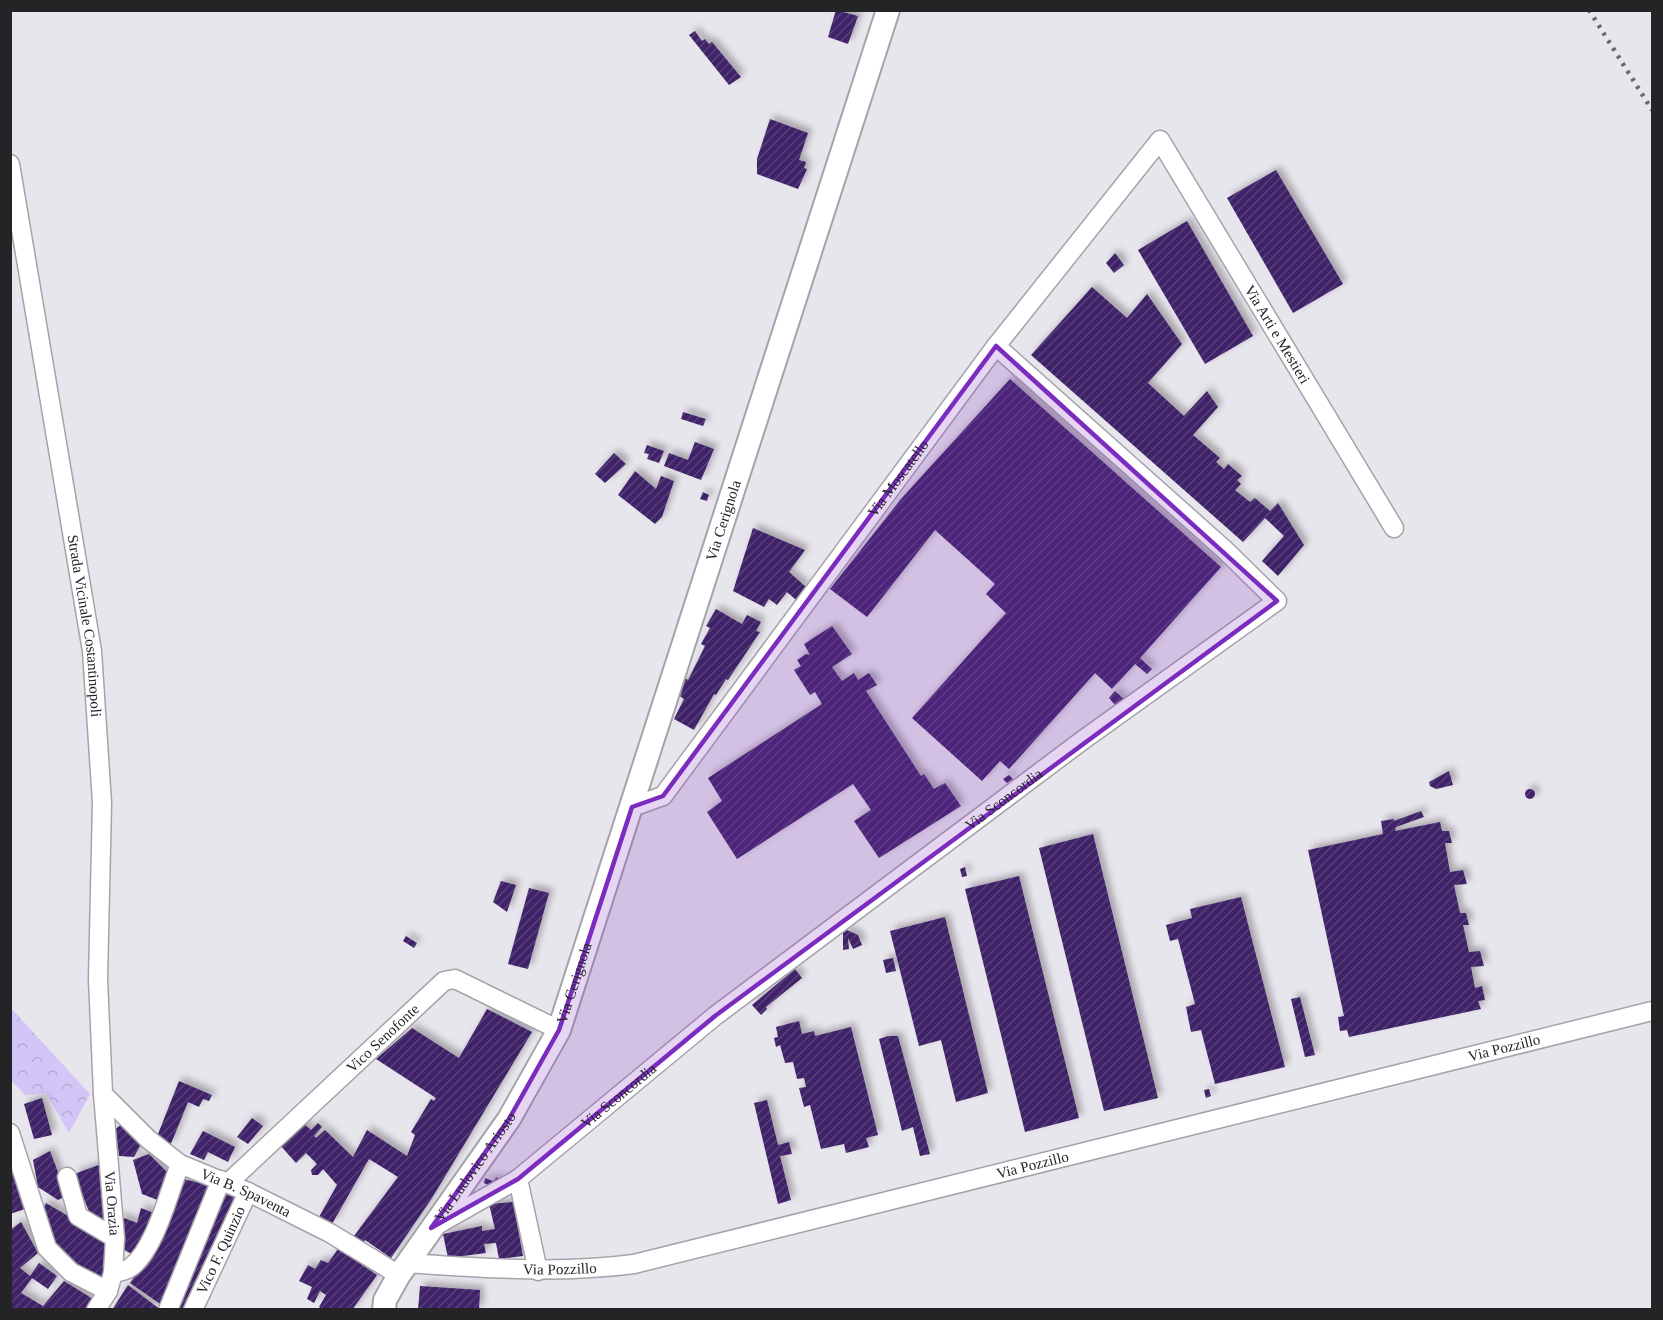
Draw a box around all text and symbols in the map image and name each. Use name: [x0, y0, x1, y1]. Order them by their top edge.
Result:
street label: Via Arti e Mestieri: [1241, 282, 1313, 387]
street label: Via Moscatello: [864, 437, 932, 520]
street label: Via Cerignola: [703, 478, 744, 563]
street label: Strada Vicinale Costantinopoli: [65, 533, 104, 718]
street label: Via Sconcordia: [962, 765, 1046, 833]
street label: Via Cerignola: [554, 940, 595, 1025]
street label: Vico Senofonte: [343, 1000, 422, 1076]
street label: Via Pozzillo: [1466, 1031, 1542, 1064]
street label: Via Sconcordia: [578, 1060, 659, 1131]
street label: Via Ludovico Ariosto: [431, 1109, 519, 1225]
street label: Via Pozzillo: [995, 1148, 1070, 1182]
street label: Via B. Spaventa: [198, 1165, 294, 1220]
street label: Via Orazia: [101, 1170, 123, 1236]
street label: Vico F. Quinzio: [194, 1204, 248, 1297]
street label: Via Pozzillo: [523, 1260, 597, 1277]

